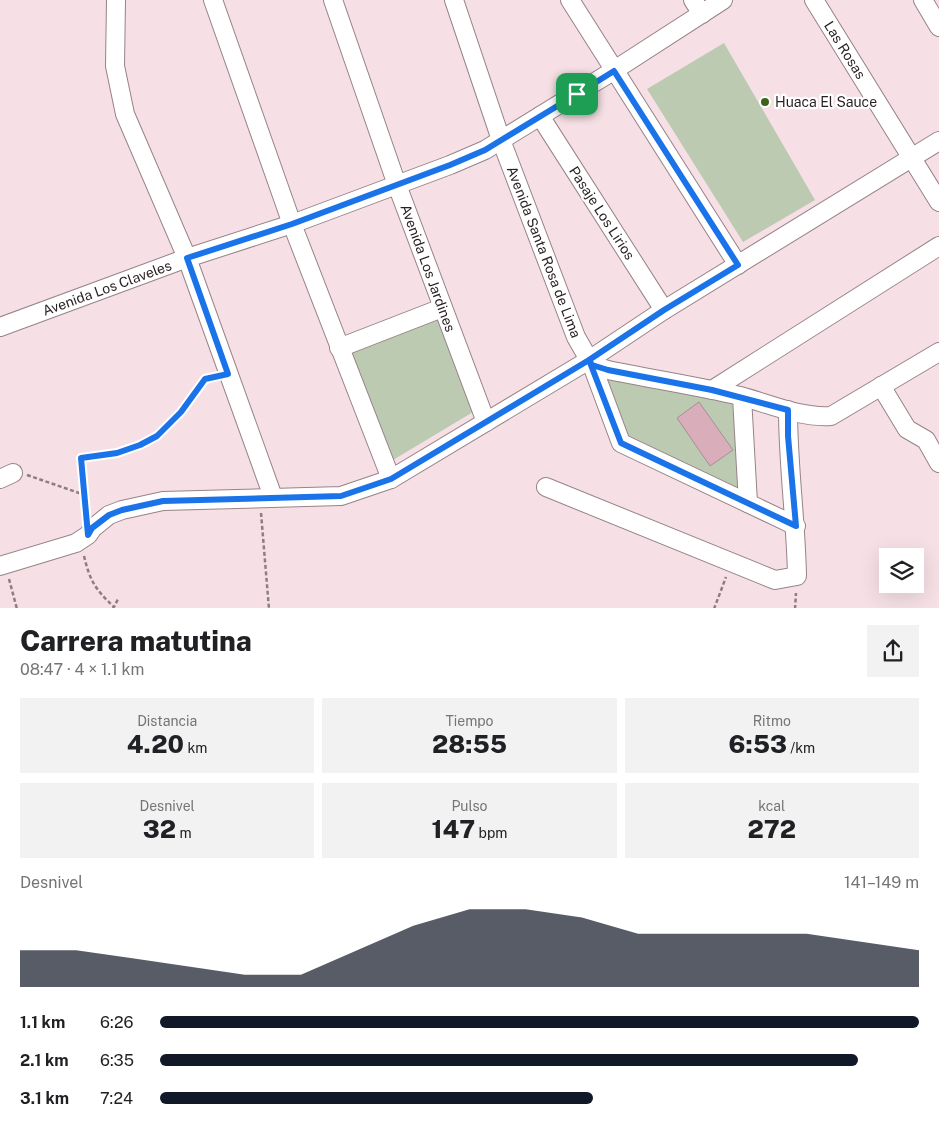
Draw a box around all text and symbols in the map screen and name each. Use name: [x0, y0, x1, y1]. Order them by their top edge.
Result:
street label: Las Rosas: [821, 18, 869, 82]
pin: [556, 73, 598, 115]
icon: arrive: [563, 80, 591, 108]
place label: Huaca El Sauce: [775, 94, 877, 110]
marker: Huaca El Sauce: [759, 96, 771, 108]
street label: Pasaje Los Lirios: [566, 163, 638, 263]
street label: Avenida Santa Rosa de Lima: [504, 164, 584, 340]
street label: Avenida Los Jardines: [397, 202, 459, 334]
street label: Avenida Los Claveles: [40, 257, 174, 319]
map controls: [879, 548, 924, 593]
button: layers: [879, 548, 924, 593]
text: Carrera matutina: [20, 624, 252, 657]
button: share: [867, 625, 919, 677]
text: 08:47 · 4 × 1.1 km: [20, 660, 144, 679]
text: Distancia: [137, 713, 197, 729]
text: Tiempo: [445, 713, 494, 729]
text: Ritmo: [753, 713, 791, 729]
text: 4.20: [127, 729, 184, 759]
text: 28:55: [432, 729, 507, 759]
text: 6:53: [728, 729, 787, 759]
text: km: [184, 740, 207, 756]
text: /km: [787, 740, 815, 756]
text: Desnivel: [140, 798, 195, 814]
text: Pulso: [451, 798, 488, 814]
text: kcal: [758, 798, 785, 814]
text: 32: [143, 814, 176, 844]
text: 147: [432, 814, 475, 844]
text: 272: [748, 814, 796, 844]
text: m: [176, 825, 192, 841]
text: bpm: [475, 825, 507, 841]
text: Desnivel: [20, 873, 83, 892]
text: 141–149 m: [844, 873, 919, 892]
text: 1.1 km: [20, 1013, 65, 1032]
text: 6:26: [100, 1013, 133, 1032]
text: 2.1 km: [20, 1051, 69, 1070]
text: 6:35: [100, 1051, 134, 1070]
text: 3.1 km: [20, 1089, 69, 1108]
text: 7:24: [100, 1089, 133, 1108]

